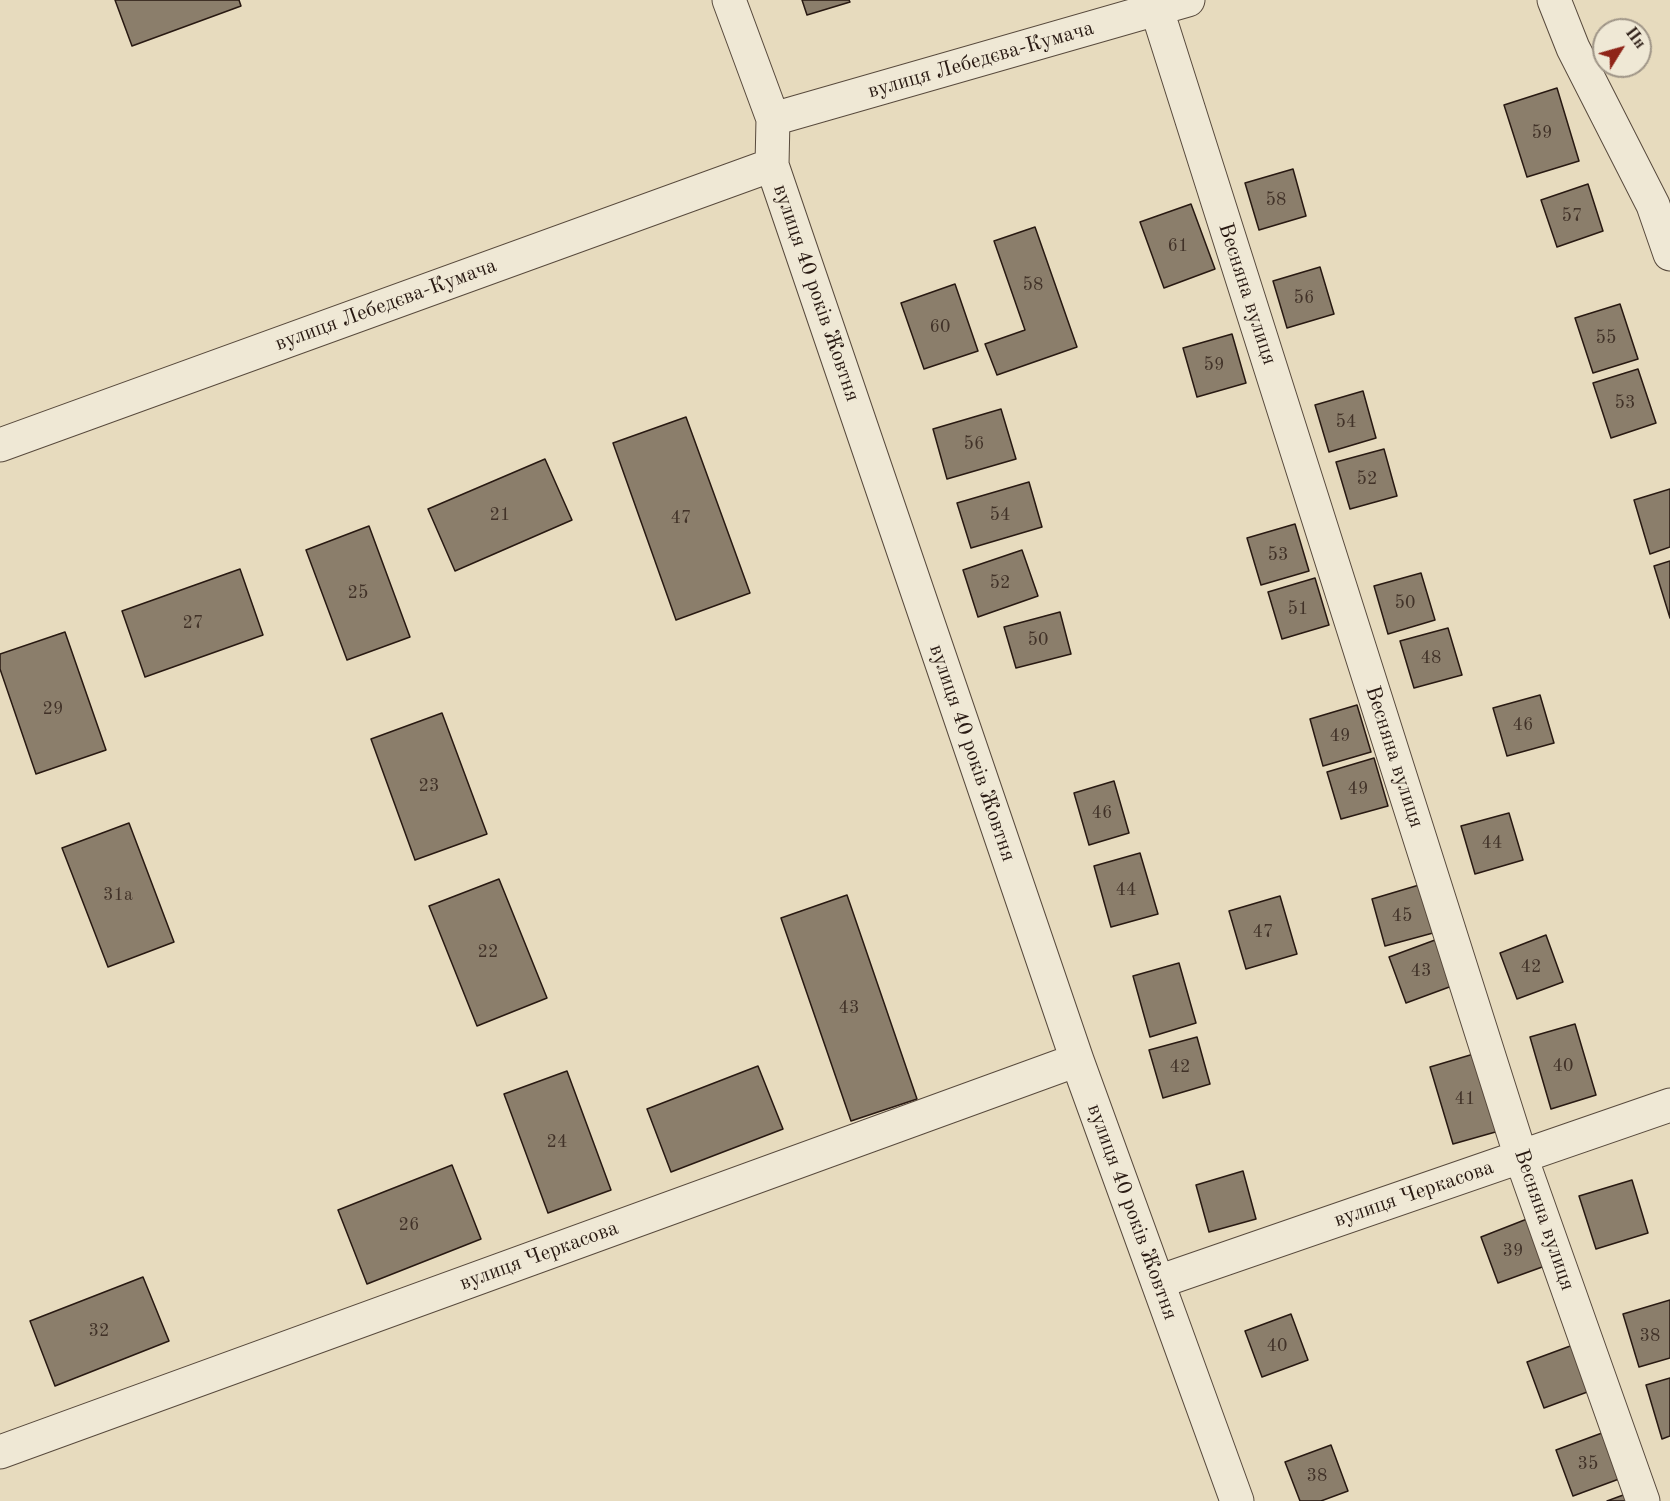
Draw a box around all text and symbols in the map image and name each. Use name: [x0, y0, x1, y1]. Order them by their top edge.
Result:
street label: вулиця Лебедєва-Кумача: [865, 16, 1097, 104]
north arrow: [1592, 18, 1652, 78]
text: Пн: [1622, 25, 1648, 52]
house number: 59: [1532, 122, 1552, 144]
street label: вулиця 40 років Жовтня: [767, 181, 865, 405]
house number: 58: [1266, 189, 1286, 211]
house number: 57: [1562, 205, 1582, 227]
street label: Весняна вулиця: [1212, 220, 1282, 368]
house number: 61: [1168, 235, 1188, 257]
street label: вулиця Лебедєва-Кумача: [272, 253, 500, 357]
house number: 58: [1023, 274, 1043, 296]
house number: 56: [1294, 287, 1314, 309]
house number: 60: [930, 316, 950, 338]
house number: 55: [1596, 327, 1616, 349]
house number: 59: [1204, 354, 1224, 376]
house number: 53: [1615, 392, 1635, 414]
house number: 54: [1336, 411, 1356, 433]
house number: 56: [964, 433, 984, 455]
house number: 52: [1357, 468, 1377, 490]
house number: 21: [490, 504, 510, 526]
house number: 54: [990, 504, 1010, 526]
house number: 47: [671, 507, 691, 529]
house number: 53: [1268, 544, 1288, 566]
house number: 52: [990, 572, 1010, 594]
house number: 25: [348, 582, 368, 604]
house number: 50: [1395, 592, 1415, 614]
house number: 51: [1288, 598, 1308, 620]
house number: 27: [183, 612, 203, 634]
house number: 50: [1028, 629, 1048, 651]
street label: вулиця 40 років Жовтня: [923, 641, 1021, 865]
house number: 48: [1421, 647, 1441, 669]
street label: Весняна вулиця: [1359, 683, 1429, 831]
house number: 29: [43, 698, 63, 720]
house number: 46: [1513, 714, 1533, 736]
house number: 49: [1330, 725, 1350, 747]
house number: 23: [419, 775, 439, 797]
house number: 49: [1348, 778, 1368, 800]
house number: 46: [1092, 802, 1112, 824]
house number: 44: [1482, 832, 1502, 854]
house number: 44: [1116, 879, 1136, 901]
house number: 31а: [103, 884, 133, 906]
house number: 45: [1392, 905, 1412, 927]
house number: 47: [1253, 921, 1273, 943]
house number: 22: [478, 941, 498, 963]
house number: 42: [1521, 956, 1541, 978]
house number: 43: [1411, 960, 1431, 982]
house number: 43: [839, 997, 859, 1019]
house number: 40: [1553, 1055, 1573, 1077]
house number: 42: [1170, 1056, 1190, 1078]
house number: 41: [1455, 1088, 1475, 1110]
street label: вулиця 40 років Жовтня: [1081, 1101, 1183, 1323]
house number: 24: [547, 1131, 567, 1153]
street label: Весняна вулиця: [1508, 1146, 1580, 1294]
street label: вулиця Черкасова: [1331, 1155, 1497, 1233]
house number: 26: [399, 1214, 419, 1236]
street label: вулиця Черкасова: [456, 1216, 622, 1296]
house number: 39: [1503, 1240, 1523, 1262]
house number: 32: [89, 1320, 109, 1342]
house number: 38: [1640, 1325, 1660, 1347]
house number: 40: [1267, 1335, 1287, 1357]
house number: 35: [1578, 1453, 1598, 1475]
house number: 38: [1307, 1465, 1327, 1487]

